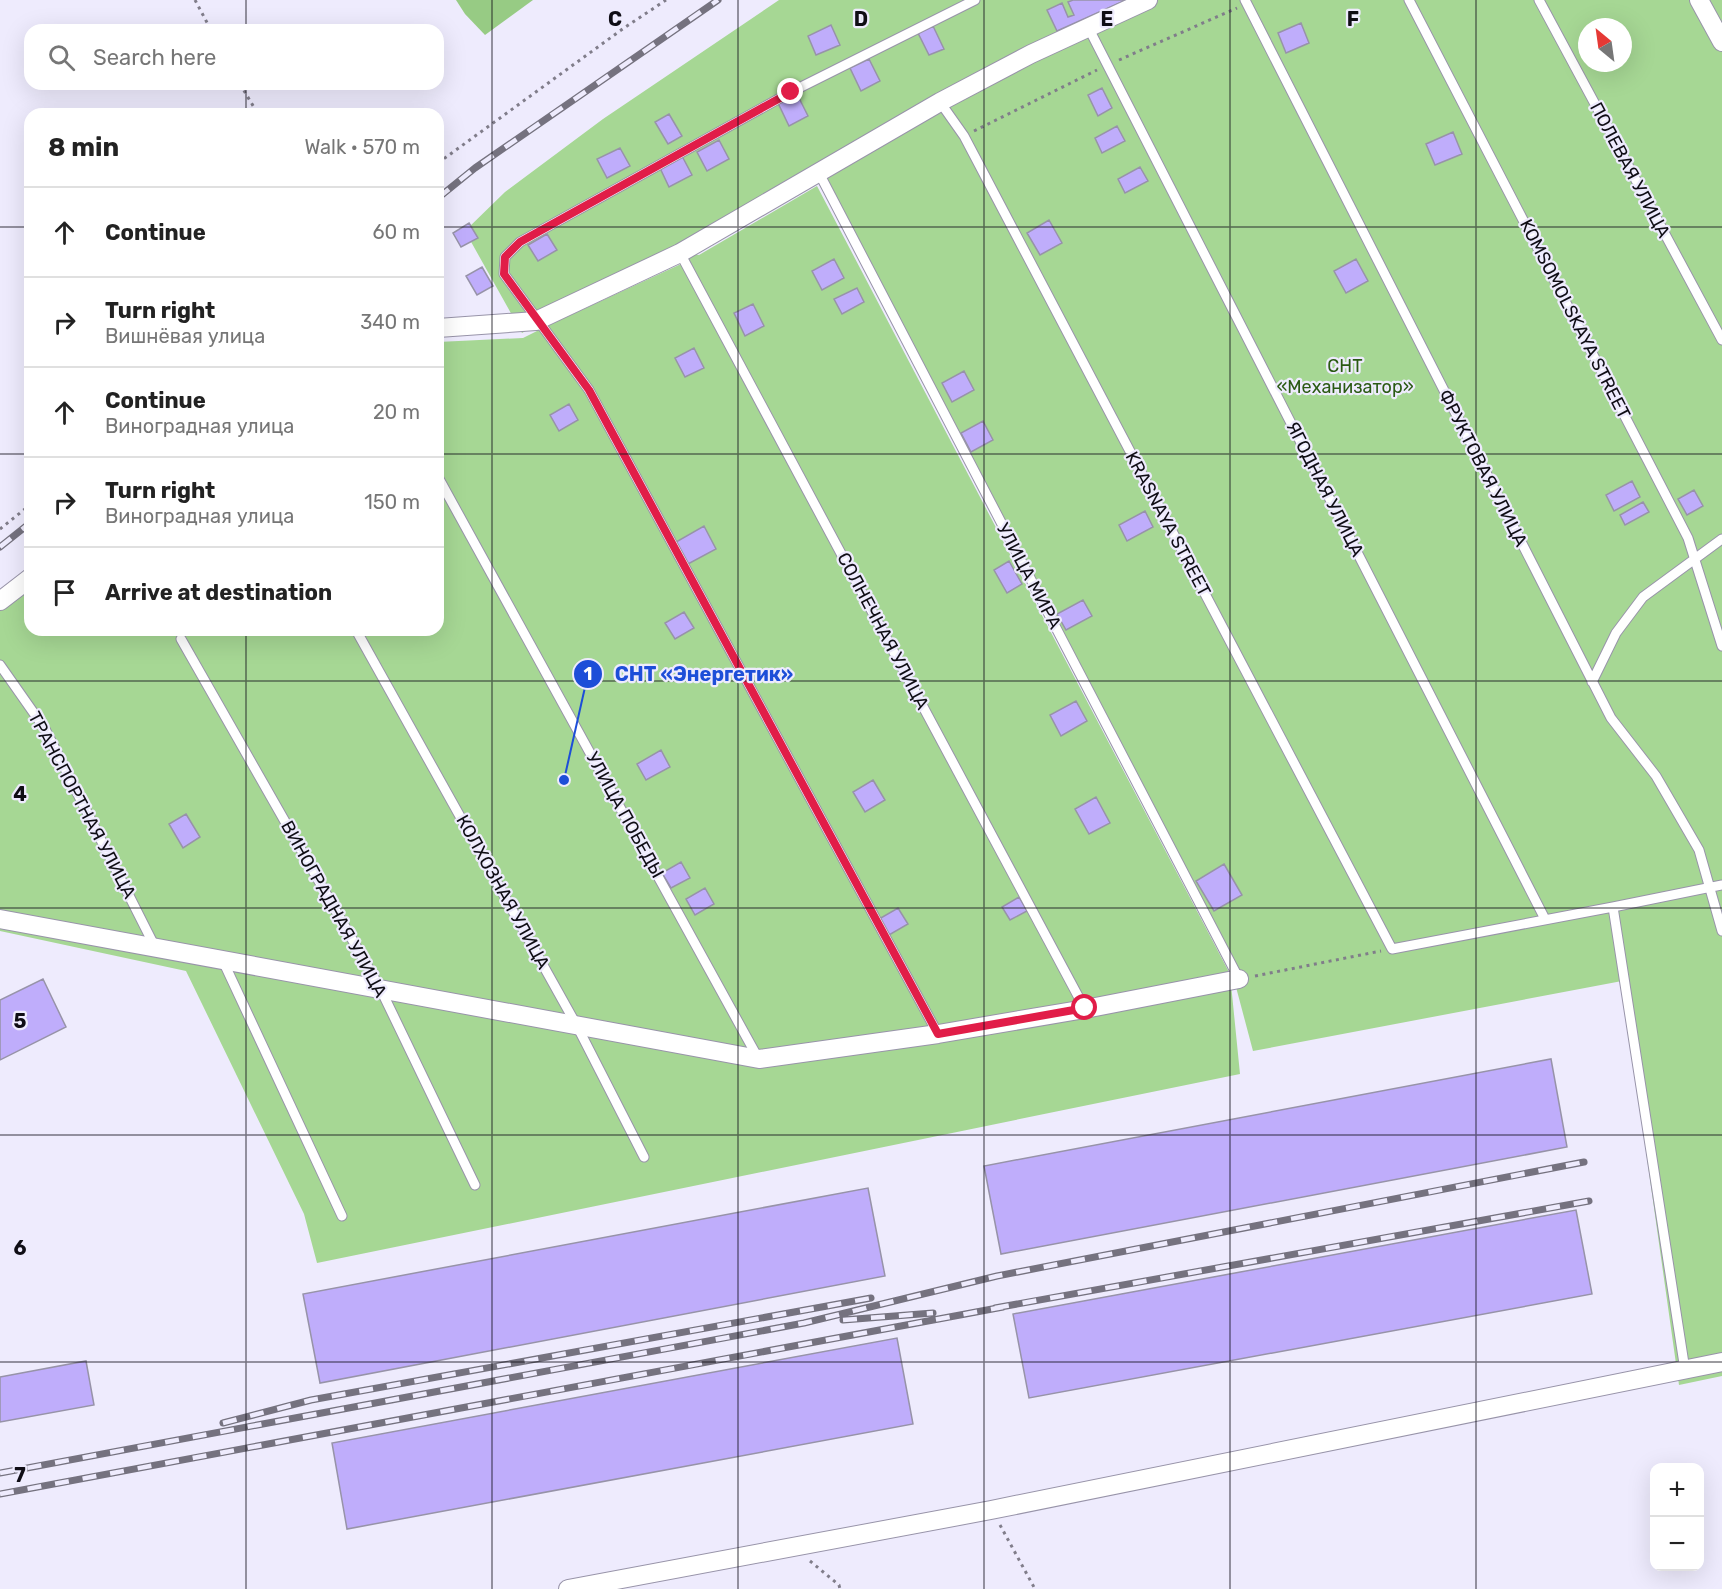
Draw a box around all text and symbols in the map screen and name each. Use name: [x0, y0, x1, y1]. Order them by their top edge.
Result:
text: C: [608, 7, 622, 31]
text: D: [854, 7, 868, 31]
text: E: [1101, 7, 1113, 31]
text: F: [1347, 7, 1359, 31]
north arrow: [1578, 18, 1632, 72]
search box: [24, 24, 444, 90]
icon: search: [45, 41, 78, 74]
text: Search here: [93, 44, 216, 71]
route end: [777, 78, 803, 104]
street label: ПОЛЕВАЯ УЛИЦА: [1585, 99, 1675, 241]
text: 8 min: [48, 132, 119, 163]
text: Walk · 570 m: [304, 135, 420, 159]
street label: KOMSOMOLSKAYA STREET: [1515, 215, 1635, 423]
icon: ahead: [48, 216, 81, 249]
text: Continue: [105, 219, 206, 246]
text: 60 m: [373, 220, 420, 244]
text: Turn right: [105, 297, 215, 324]
icon: right: [48, 306, 81, 339]
text: 340 m: [360, 310, 420, 334]
text: Вишнёвая улица: [105, 324, 265, 348]
park label: СНТ «Механизатор»: [1276, 355, 1414, 398]
street label: ФРУКТОВАЯ УЛИЦА: [1434, 386, 1532, 550]
text: Continue: [105, 387, 206, 414]
icon: ahead: [48, 396, 81, 429]
text: 20 m: [373, 400, 420, 424]
text: Виноградная улица: [105, 414, 294, 438]
street label: ЯГОДНАЯ УЛИЦА: [1281, 418, 1369, 560]
street label: KRASNAYA STREET: [1121, 448, 1215, 600]
text: Turn right: [105, 477, 215, 504]
icon: right: [48, 486, 81, 519]
text: 150 m: [364, 490, 420, 514]
text: Виноградная улица: [105, 504, 294, 528]
street label: УЛИЦА МИРА: [992, 519, 1066, 633]
street label: СОЛНЕЧНАЯ УЛИЦА: [832, 549, 934, 713]
icon: arrive: [48, 576, 81, 609]
text: Arrive at destination: [105, 579, 332, 606]
callout: СНТ «Энергетик»: [573, 655, 806, 693]
text: СНТ «Энергетик»: [615, 662, 793, 686]
text: 1: [584, 663, 592, 685]
street label: ТРАНСПОРТНАЯ УЛИЦА: [23, 708, 141, 902]
street label: УЛИЦА ПОБЕДЫ: [581, 748, 669, 882]
text: 4: [13, 782, 27, 806]
street label: КОЛХОЗНАЯ УЛИЦА: [451, 811, 555, 973]
street label: ВИНОГРАДНАЯ УЛИЦА: [276, 817, 392, 1001]
route start: [1071, 994, 1097, 1020]
text: 5: [14, 1009, 27, 1033]
text: 6: [13, 1236, 27, 1260]
text: 7: [14, 1463, 26, 1487]
map controls: [1650, 1463, 1704, 1571]
button: +: [1650, 1463, 1704, 1517]
button: −: [1650, 1517, 1704, 1571]

